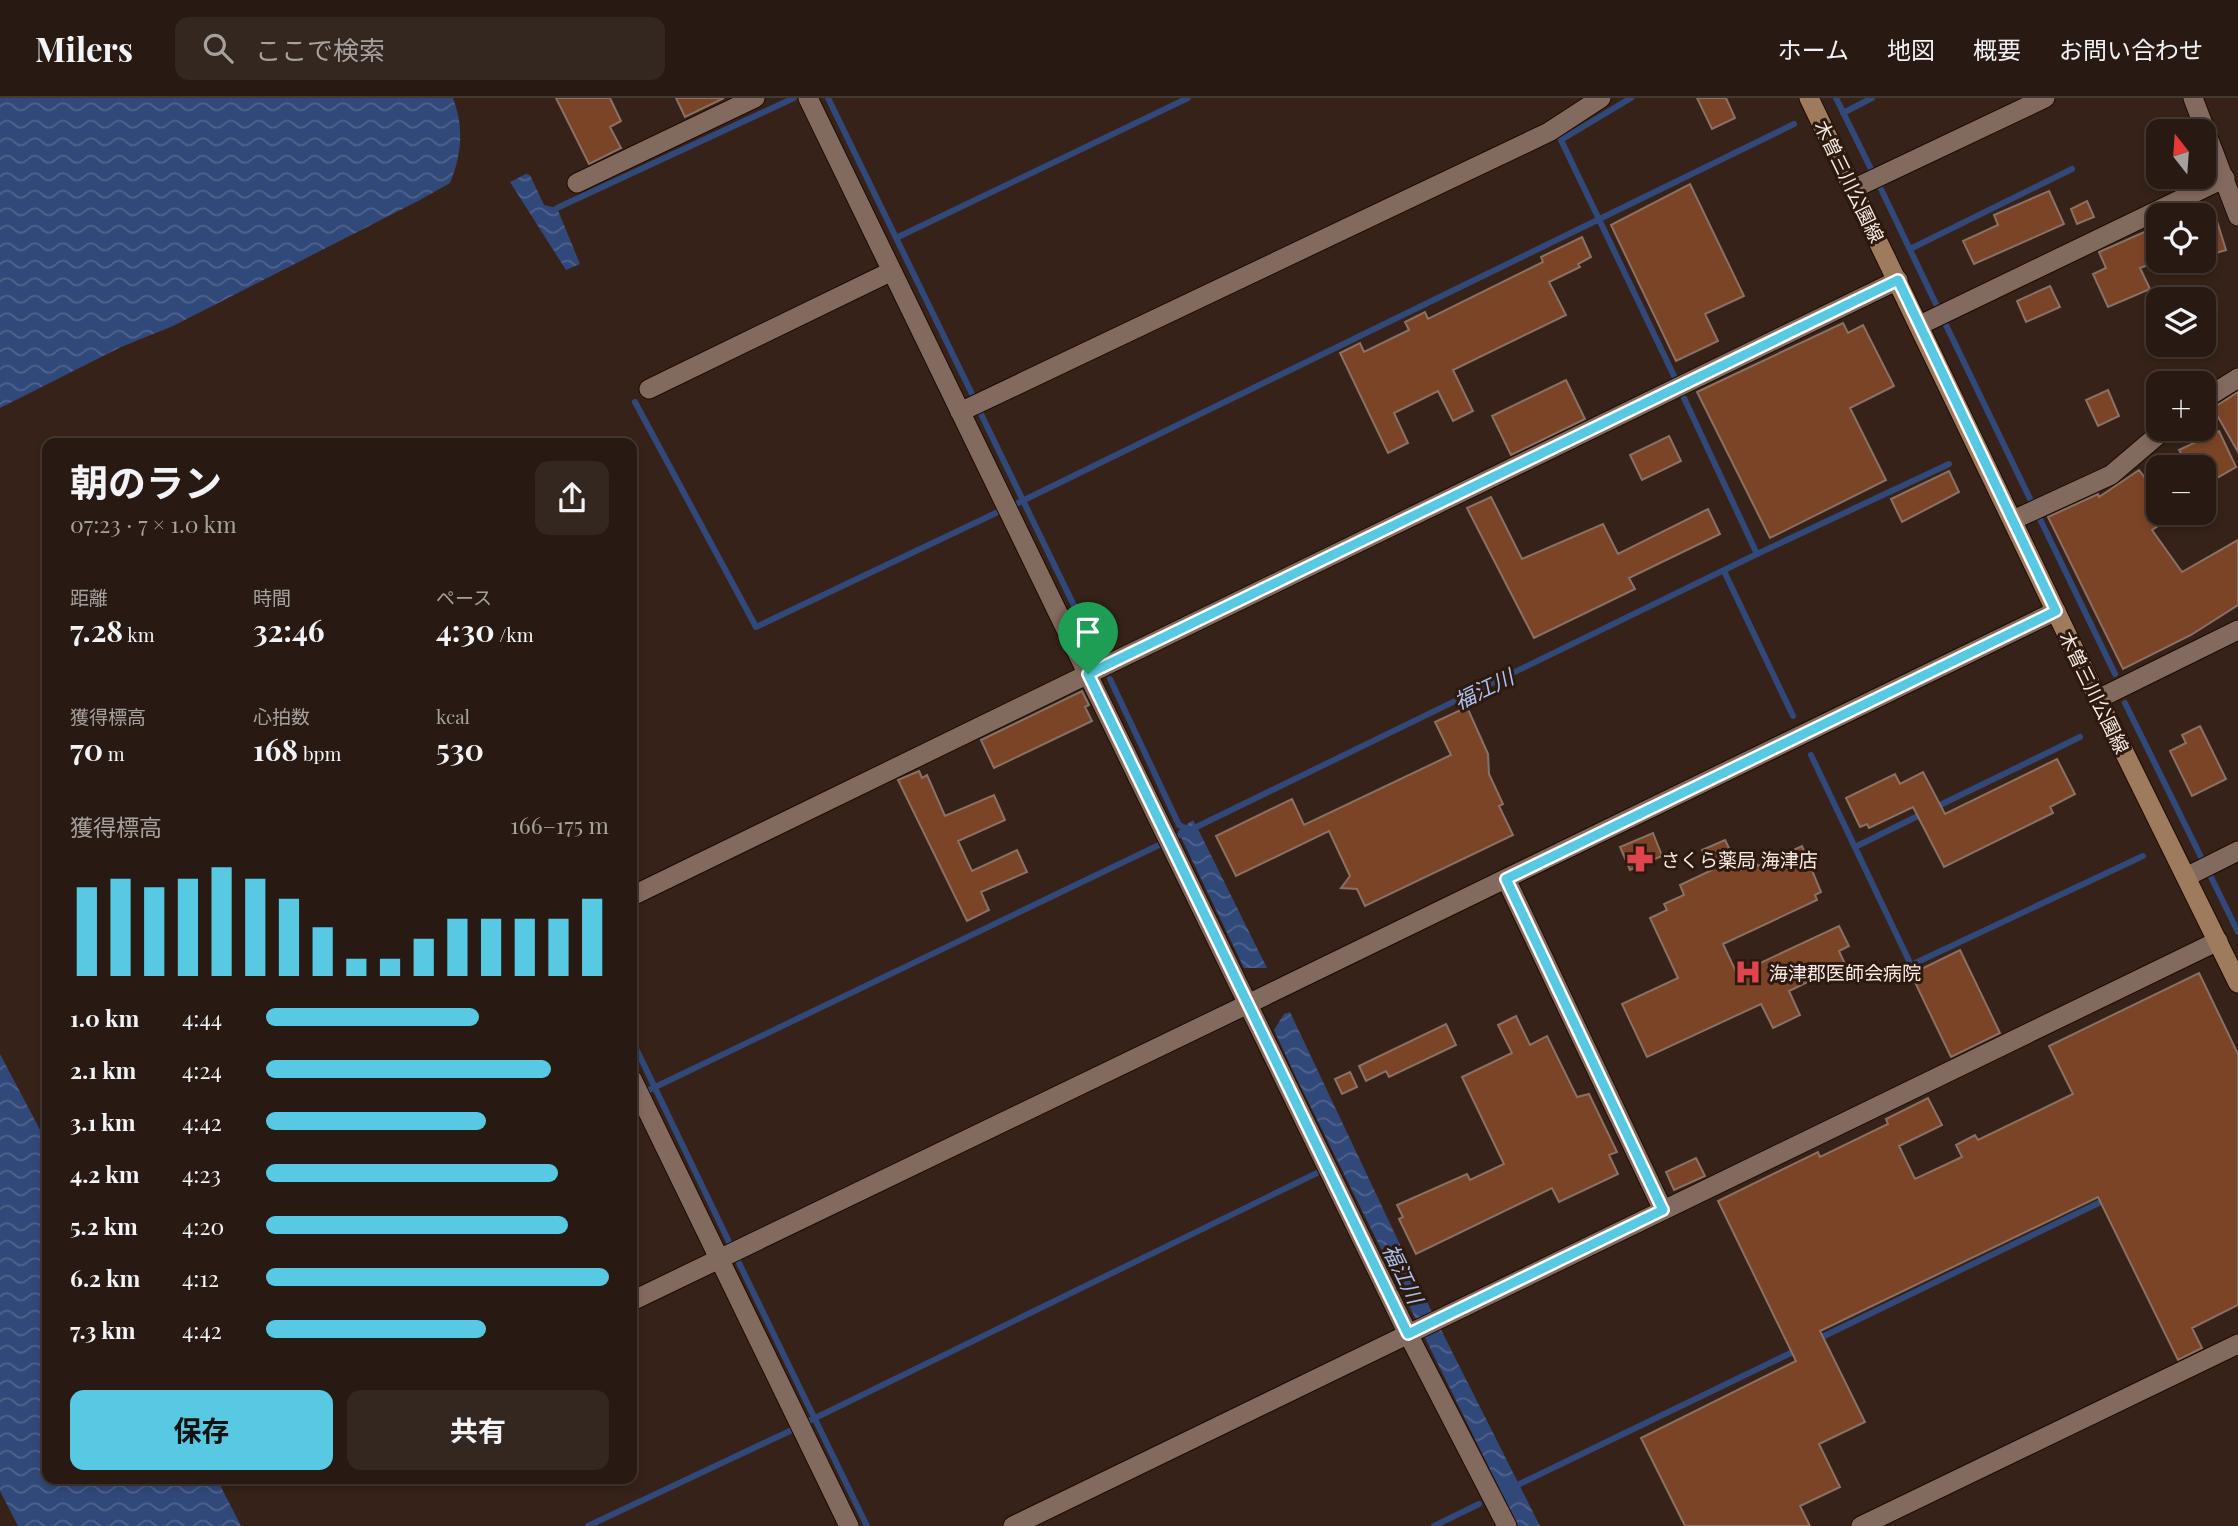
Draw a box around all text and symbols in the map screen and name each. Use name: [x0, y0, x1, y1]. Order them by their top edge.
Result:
search box: [175, 17, 665, 80]
text: Milers: [35, 26, 133, 70]
icon: search: [199, 29, 237, 67]
text: ここで検索: [255, 32, 385, 67]
text: ホーム: [1778, 33, 1849, 65]
text: 地図: [1887, 33, 1935, 65]
text: 概要: [1973, 33, 2021, 65]
text: お問い合わせ: [2059, 33, 2203, 65]
street label: 木曽三川公園線: [1809, 116, 1891, 246]
north arrow: [2146, 119, 2216, 189]
map controls: [2146, 119, 2216, 525]
button: locate: [2146, 203, 2216, 273]
button: layers: [2146, 287, 2216, 357]
button: +: [2146, 371, 2216, 441]
button: −: [2146, 455, 2216, 525]
text: 朝のラン: [70, 456, 222, 507]
button: share: [535, 461, 609, 535]
text: 07:23 · 7 × 1.0 km: [70, 508, 237, 539]
text: 距離: [70, 584, 108, 610]
text: 時間: [253, 584, 291, 610]
text: ペース: [436, 584, 492, 610]
pin: [1058, 602, 1118, 674]
text: 7.28: [70, 610, 123, 650]
text: 32:46: [253, 610, 325, 650]
text: 4:30: [436, 610, 495, 650]
icon: arrive: [1069, 613, 1107, 651]
text: km: [123, 621, 155, 647]
text: /km: [495, 621, 534, 647]
street label: 木曽三川公園線: [2054, 627, 2136, 757]
water label: 福江川: [1449, 661, 1519, 714]
text: 獲得標高: [70, 703, 146, 729]
text: 心拍数: [253, 703, 310, 729]
text: kcal: [436, 703, 470, 729]
text: 70: [70, 729, 103, 769]
text: 168: [253, 729, 298, 769]
text: 530: [436, 729, 484, 769]
text: m: [103, 740, 125, 766]
text: bpm: [298, 740, 342, 766]
text: 166–175 m: [510, 809, 609, 840]
text: 獲得標高: [70, 811, 162, 842]
pharmacy icon: さくら薬局 海津店: [1625, 844, 1655, 874]
place label: さくら薬局 海津店: [1661, 846, 1818, 872]
hospital icon: 海津郡医師会病院: [1733, 957, 1763, 987]
place label: 海津郡医師会病院: [1769, 959, 1921, 985]
text: 1.0 km: [70, 1002, 139, 1033]
text: 4:44: [182, 1002, 222, 1033]
text: 2.1 km: [70, 1054, 136, 1085]
text: 4:24: [182, 1054, 222, 1085]
text: 3.1 km: [70, 1106, 136, 1137]
text: 4:42: [182, 1106, 222, 1137]
text: 4.2 km: [70, 1158, 140, 1189]
text: 4:23: [182, 1158, 221, 1189]
text: 5.2 km: [70, 1210, 138, 1241]
text: 4:20: [182, 1210, 224, 1241]
water label: 福江川: [1378, 1239, 1431, 1309]
text: 6.2 km: [70, 1262, 140, 1293]
text: 4:12: [182, 1262, 219, 1293]
text: 7.3 km: [70, 1314, 136, 1345]
text: 4:42: [182, 1314, 222, 1345]
button: 保存: [70, 1390, 333, 1470]
button: 共有: [347, 1390, 609, 1470]

